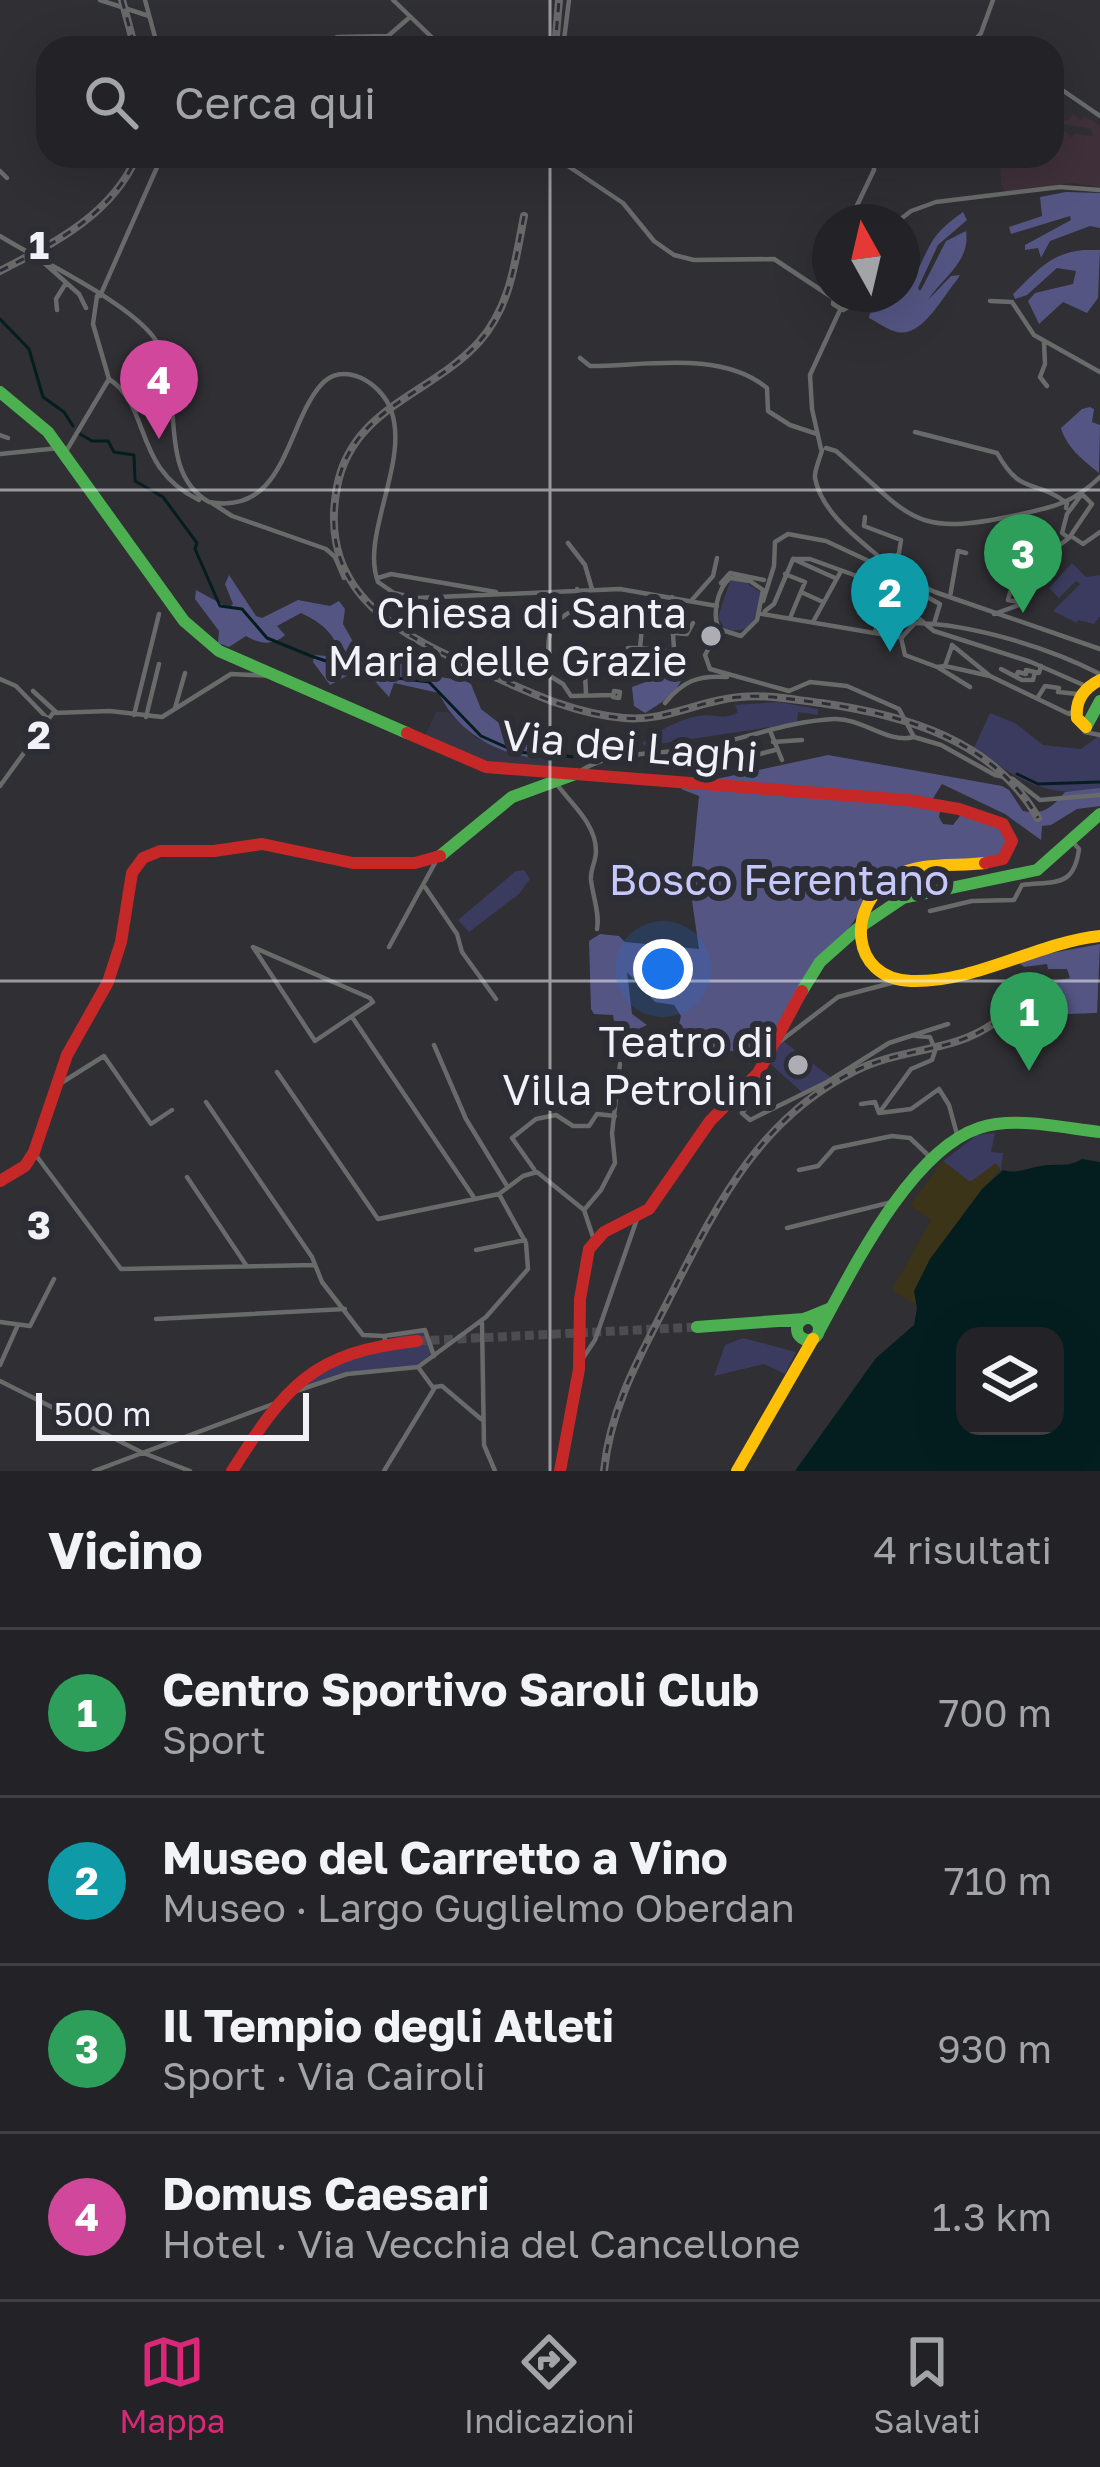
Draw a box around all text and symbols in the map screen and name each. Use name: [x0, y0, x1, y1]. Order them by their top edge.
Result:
search box: [36, 36, 1064, 168]
icon: search: [78, 69, 144, 135]
text: Cerca qui: [174, 75, 376, 129]
north arrow: [812, 204, 920, 312]
text: 1: [29, 221, 49, 268]
pin: 4: [120, 340, 198, 439]
pin: 3: [984, 514, 1062, 613]
pin: 2: [851, 553, 929, 652]
place label: Chiesa di Santa Maria delle Grazie: [327, 587, 687, 685]
marker: Chiesa di Santa Maria delle Grazie: [698, 623, 724, 649]
street label: Via dei Laghi: [500, 709, 760, 781]
text: 2: [27, 711, 51, 758]
park label: Bosco Ferentano: [609, 854, 949, 904]
your location: [633, 939, 693, 999]
pin: 1: [990, 972, 1068, 1071]
place label: Teatro di Villa Petrolini: [502, 1016, 774, 1114]
marker: Teatro di Villa Petrolini: [785, 1052, 811, 1078]
text: 3: [27, 1201, 51, 1248]
map controls: [956, 1327, 1064, 1435]
button: layers: [956, 1327, 1064, 1435]
scale bar: [36, 1387, 309, 1440]
text: 500 m: [54, 1394, 152, 1433]
text: Vicino: [48, 1519, 203, 1580]
text: 4 risultati: [874, 1526, 1052, 1573]
text: Centro Sportivo Saroli Club: [162, 1662, 759, 1716]
text: 1: [77, 1689, 97, 1736]
text: 700 m: [939, 1689, 1052, 1736]
text: Sport: [162, 1716, 266, 1763]
text: Museo del Carretto a Vino: [162, 1830, 728, 1884]
text: 2: [75, 1857, 99, 1904]
text: 710 m: [944, 1857, 1052, 1904]
text: Museo · Largo Guglielmo Oberdan: [162, 1884, 795, 1931]
text: Il Tempio degli Atleti: [162, 1998, 614, 2052]
text: 3: [75, 2025, 99, 2072]
text: 930 m: [937, 2025, 1052, 2072]
text: Sport · Via Cairoli: [162, 2052, 486, 2099]
text: Domus Caesari: [162, 2166, 490, 2220]
text: 4: [75, 2193, 99, 2240]
text: 1.3 km: [932, 2193, 1052, 2240]
text: Hotel · Via Vecchia del Cancellone: [162, 2220, 800, 2267]
tab: Mappa: [119, 2329, 225, 2440]
tab: Indicazioni: [464, 2329, 635, 2440]
tab: Salvati: [873, 2329, 981, 2440]

